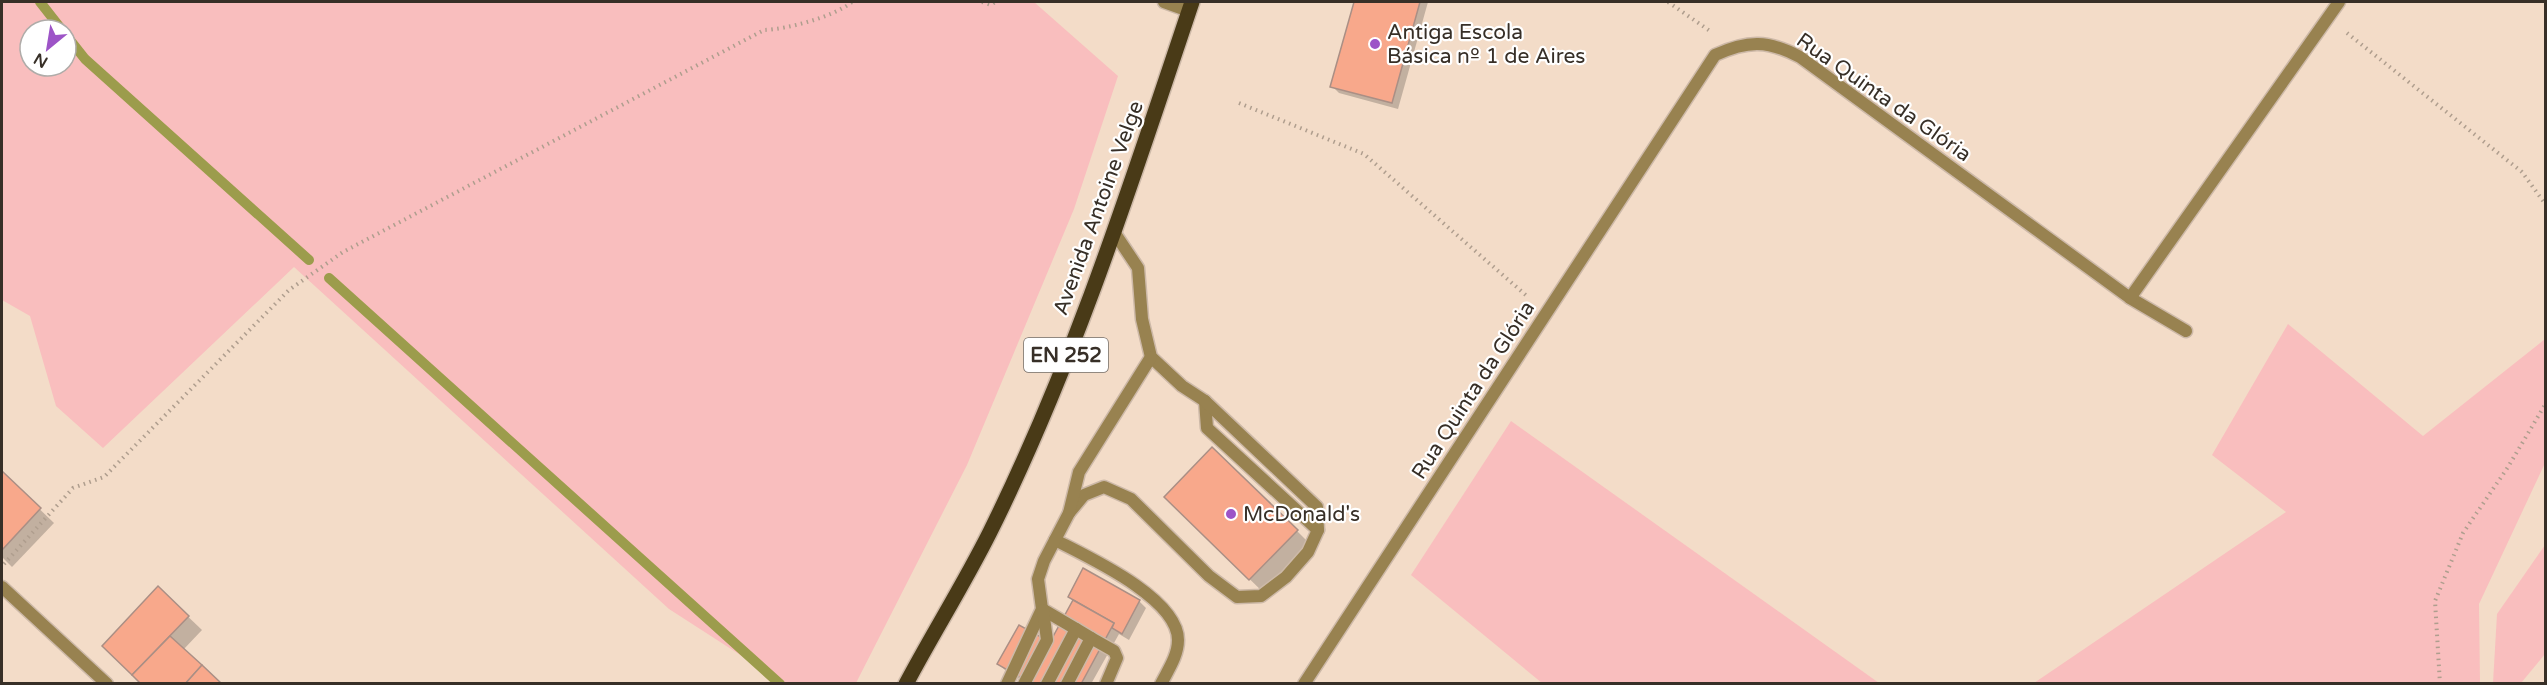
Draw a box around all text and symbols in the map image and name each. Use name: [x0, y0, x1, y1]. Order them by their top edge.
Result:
north arrow: [18, 18, 78, 78]
place label: Antiga Escola Básica nº 1 de Aires: [1387, 20, 1585, 69]
street label: Rua Quinta da Glória: [1792, 28, 1976, 167]
marker: Antiga Escola Básica nº 1 de Aires: [1368, 37, 1382, 51]
text: N: [30, 48, 52, 72]
street label: Avenida Antoine Velge: [1048, 98, 1149, 319]
street label: Rua Quinta da Glória: [1407, 297, 1540, 484]
road number: EN 252: [1024, 338, 1108, 372]
place label: McDonald's: [1243, 502, 1360, 527]
marker: McDonald's: [1224, 507, 1238, 521]

